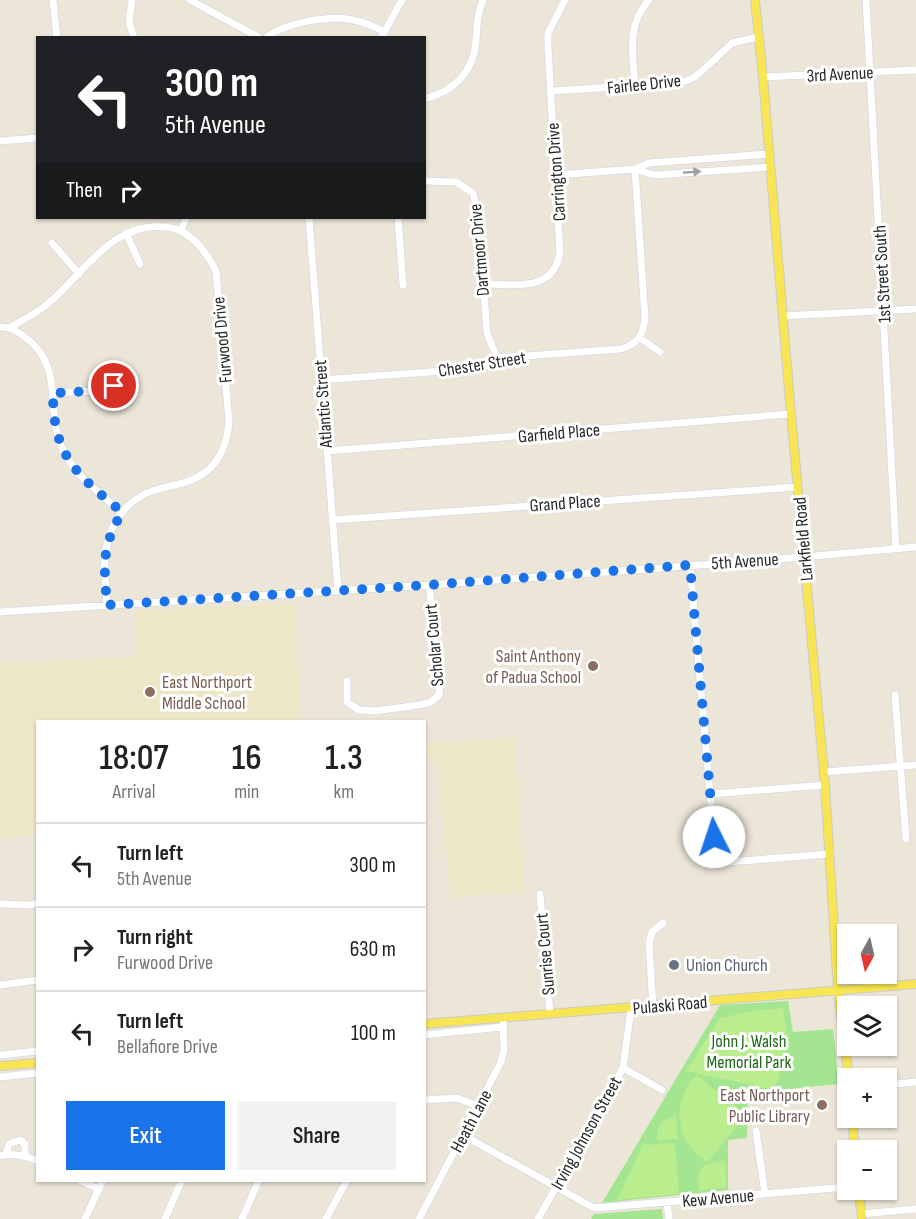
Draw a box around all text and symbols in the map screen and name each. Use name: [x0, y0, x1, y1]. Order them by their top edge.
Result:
text: 300 m: [165, 58, 258, 109]
icon: left: [66, 60, 144, 138]
street label: 3rd Avenue: [806, 62, 874, 87]
street label: Fairlee Drive: [606, 70, 682, 99]
text: 5th Avenue: [165, 109, 266, 141]
street label: Carrington Drive: [543, 122, 570, 222]
one-way arrow: [683, 168, 702, 177]
icon: right: [114, 174, 147, 207]
text: Then: [66, 177, 102, 204]
street label: Dartmoor Drive: [465, 203, 494, 297]
street label: 1st Street South: [869, 225, 896, 323]
street label: Furwood Drive: [208, 296, 237, 384]
street label: Chester Street: [437, 347, 528, 382]
street label: Atlantic Street: [310, 359, 337, 450]
pin: [88, 360, 139, 411]
icon: arrive: [97, 369, 130, 402]
street label: Garfield Place: [517, 419, 601, 448]
street label: Grand Place: [529, 491, 601, 516]
street label: Larkfield Road: [789, 496, 818, 582]
street label: 5th Avenue: [711, 549, 779, 574]
street label: Scholar Court: [420, 602, 449, 687]
place label: Saint Anthony of Padua School: [486, 646, 581, 688]
marker: Saint Anthony of Padua School: [586, 659, 600, 673]
place label: East Northport Middle School: [162, 672, 252, 714]
marker: East Northport Middle School: [143, 685, 157, 699]
text: 18:07: [99, 737, 169, 780]
text: 16: [232, 737, 262, 780]
text: 1.3: [325, 737, 363, 780]
text: Arrival: [112, 780, 155, 804]
text: min: [234, 780, 259, 804]
text: km: [334, 780, 354, 804]
position arrow: [682, 805, 746, 869]
text: Turn left: [117, 840, 183, 867]
icon: left: [66, 849, 99, 882]
text: 300 m: [350, 852, 396, 879]
text: 5th Avenue: [117, 867, 192, 891]
street label: Sunrise Court: [531, 911, 560, 996]
text: Turn right: [117, 924, 193, 951]
north arrow: [837, 924, 897, 984]
map controls: [837, 924, 897, 1200]
icon: right: [66, 933, 99, 966]
text: 630 m: [350, 936, 396, 963]
text: Furwood Drive: [117, 951, 213, 975]
place label: Union Church: [686, 955, 768, 976]
marker: Union Church: [667, 958, 681, 972]
street label: Pulaski Road: [632, 992, 708, 1019]
button: layers: [837, 996, 897, 1056]
text: Turn left: [117, 1008, 183, 1035]
icon: left: [66, 1017, 99, 1050]
text: 100 m: [351, 1020, 396, 1047]
park label: John J. Walsh Memorial Park: [707, 1031, 792, 1073]
text: Bellafiore Drive: [117, 1035, 218, 1059]
button: +: [837, 1068, 897, 1128]
street label: Irving Johnson Street: [547, 1073, 626, 1193]
place label: East Northport Public Library: [720, 1085, 810, 1127]
street label: Heath Lane: [446, 1086, 497, 1156]
marker: East Northport Public Library: [815, 1098, 829, 1112]
button: Exit: [66, 1101, 225, 1170]
button: Share: [237, 1101, 396, 1170]
button: −: [837, 1140, 897, 1200]
street label: Kew Avenue: [681, 1185, 755, 1212]

